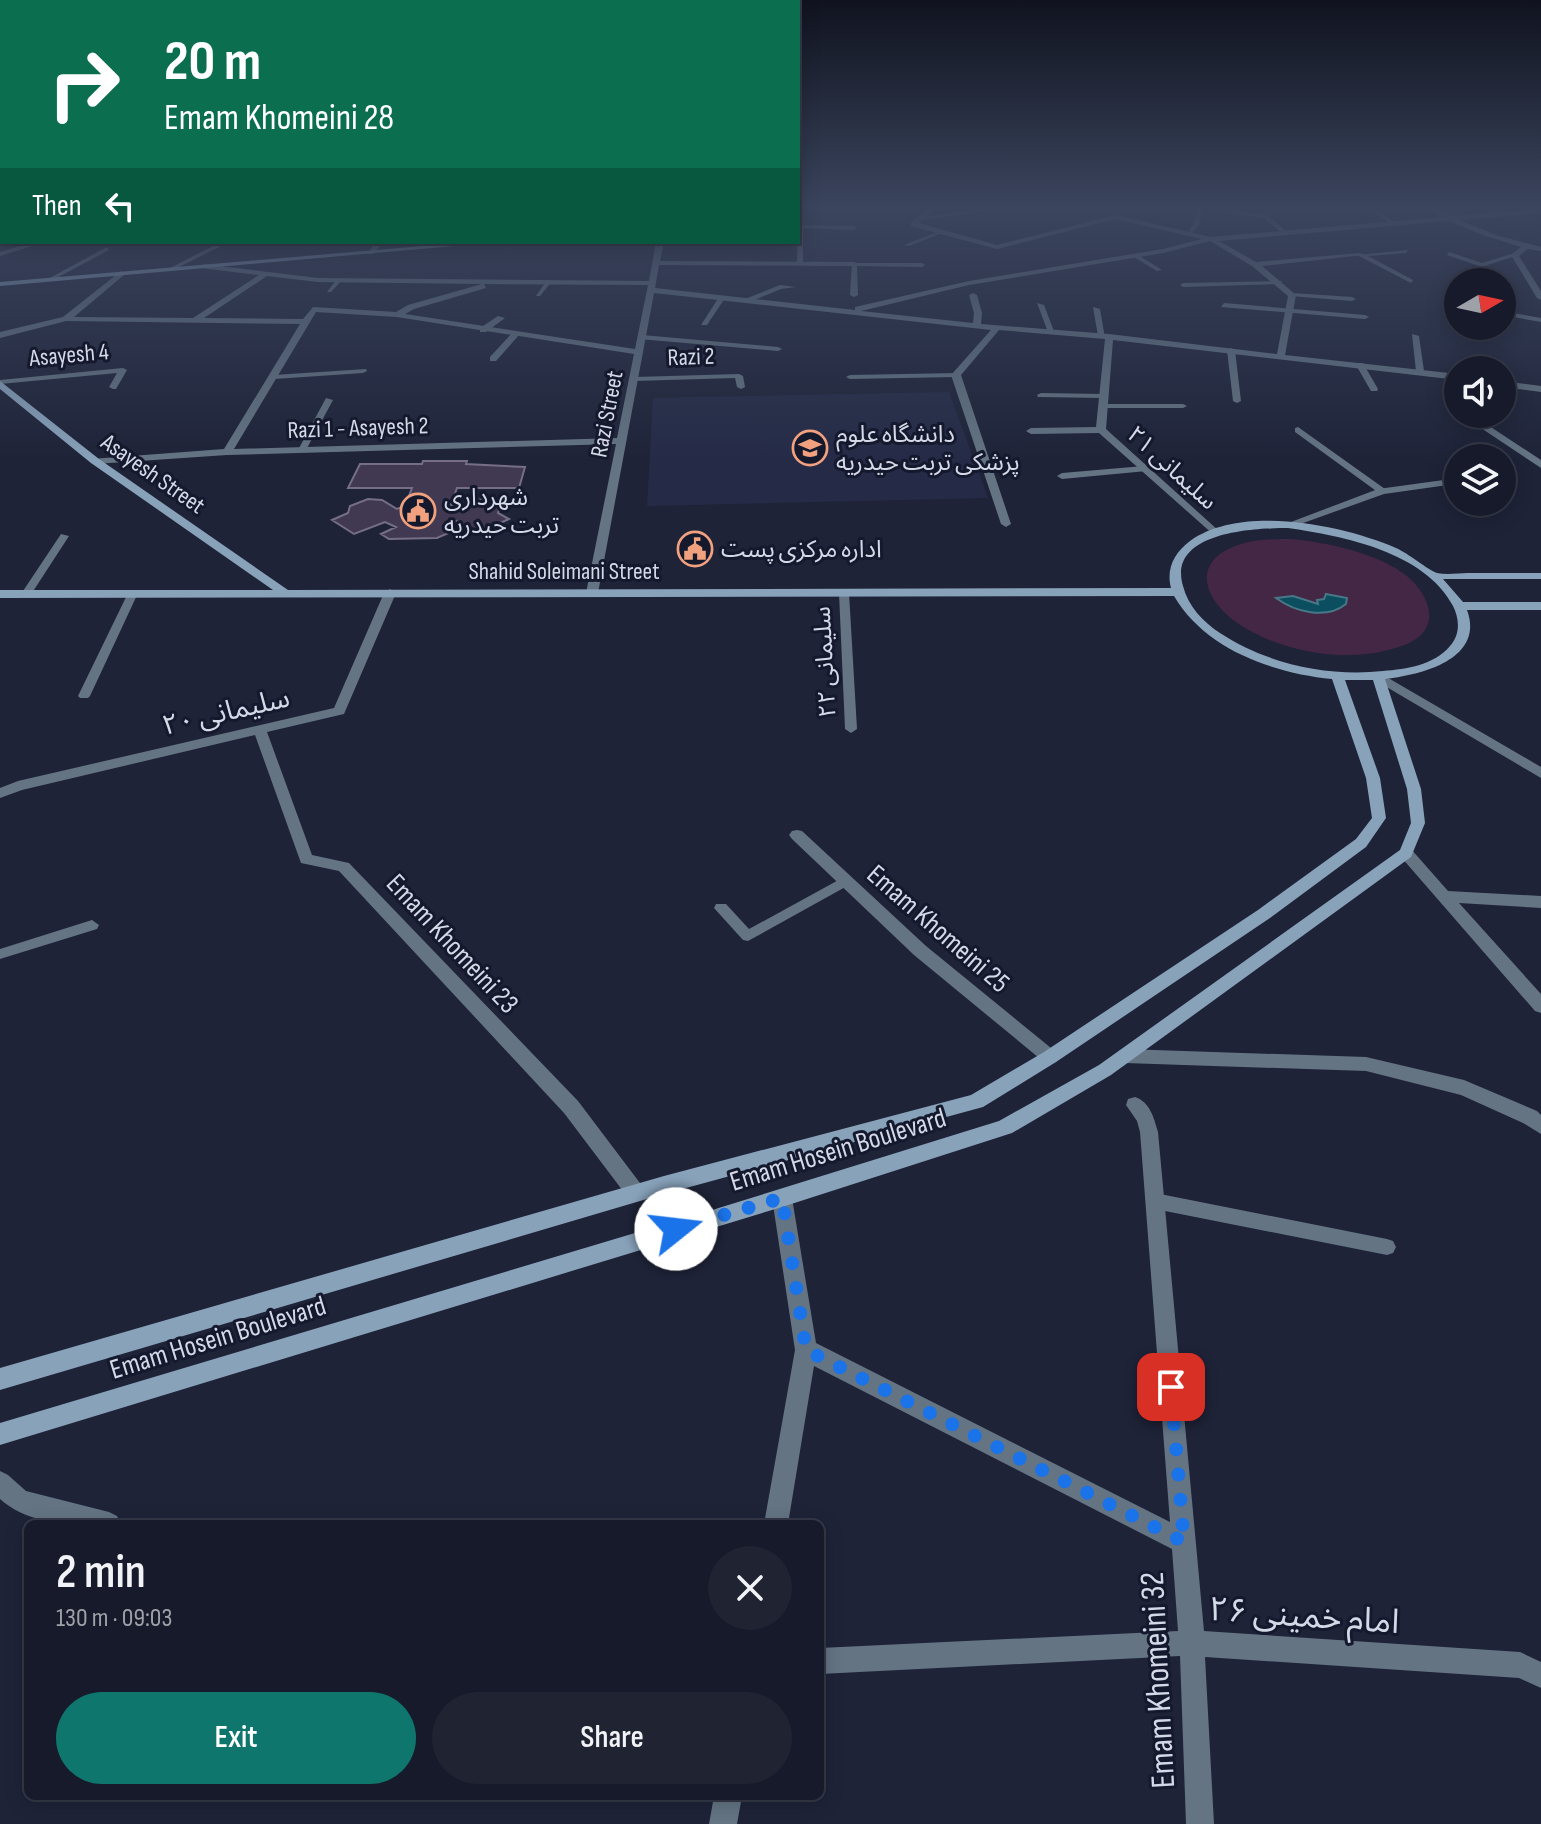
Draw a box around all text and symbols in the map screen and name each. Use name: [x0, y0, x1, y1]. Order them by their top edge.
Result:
text: 20 m: [164, 29, 261, 96]
icon: right: [32, 32, 136, 136]
text: Emam Khomeini 28: [164, 97, 394, 140]
icon: left: [98, 184, 142, 228]
text: Then: [32, 188, 82, 224]
north arrow: [1444, 268, 1516, 340]
map controls: [1444, 268, 1516, 516]
street label: Asayesh 4: [27, 337, 110, 373]
street label: Razi 2: [667, 342, 715, 372]
button: sound: [1444, 356, 1516, 428]
street label: Razi Street: [584, 368, 630, 460]
street label: Razi 1 - Asayesh 2: [287, 411, 429, 445]
place label: دانشگاه علوم پزشکی تربت حیدریه: [836, 420, 1020, 477]
street label: سلیمانی ۲۱: [1121, 420, 1223, 516]
street label: Asayesh Street: [95, 427, 210, 520]
school or university icon: دانشگاه علوم پزشکی تربت حیدریه: [791, 429, 829, 467]
button: layers: [1444, 444, 1516, 516]
place label: شهرداری تربت حیدریه: [444, 483, 559, 540]
public building icon: شهرداری تربت حیدریه: [399, 492, 437, 530]
public building icon: اداره مرکزی پست: [676, 530, 714, 568]
place label: اداره مرکزی پست: [721, 535, 882, 564]
street label: Shahid Soleimani Street: [469, 557, 660, 586]
street label: سلیمانی ۲۲: [808, 606, 842, 718]
street label: سلیمانی ۲۰: [159, 681, 293, 743]
street label: Emam Khomeini 25: [860, 858, 1016, 1000]
street label: Emam Khomeini 23: [379, 867, 525, 1021]
street label: Emam Hosein Boulevard: [726, 1101, 950, 1199]
position arrow: [634, 1187, 718, 1271]
street label: Emam Hosein Boulevard: [106, 1289, 330, 1387]
pin: [1137, 1353, 1205, 1421]
icon: arrive: [1149, 1365, 1193, 1409]
text: 2 min: [56, 1544, 146, 1601]
button: close: [708, 1546, 792, 1630]
street label: Emam Khomeini 32: [1132, 1571, 1184, 1789]
street label: امام خمینی ۲۶: [1207, 1589, 1401, 1647]
text: 130 m · 09:03: [56, 1603, 172, 1634]
button: Exit: [56, 1692, 416, 1784]
button: Share: [432, 1692, 792, 1784]

